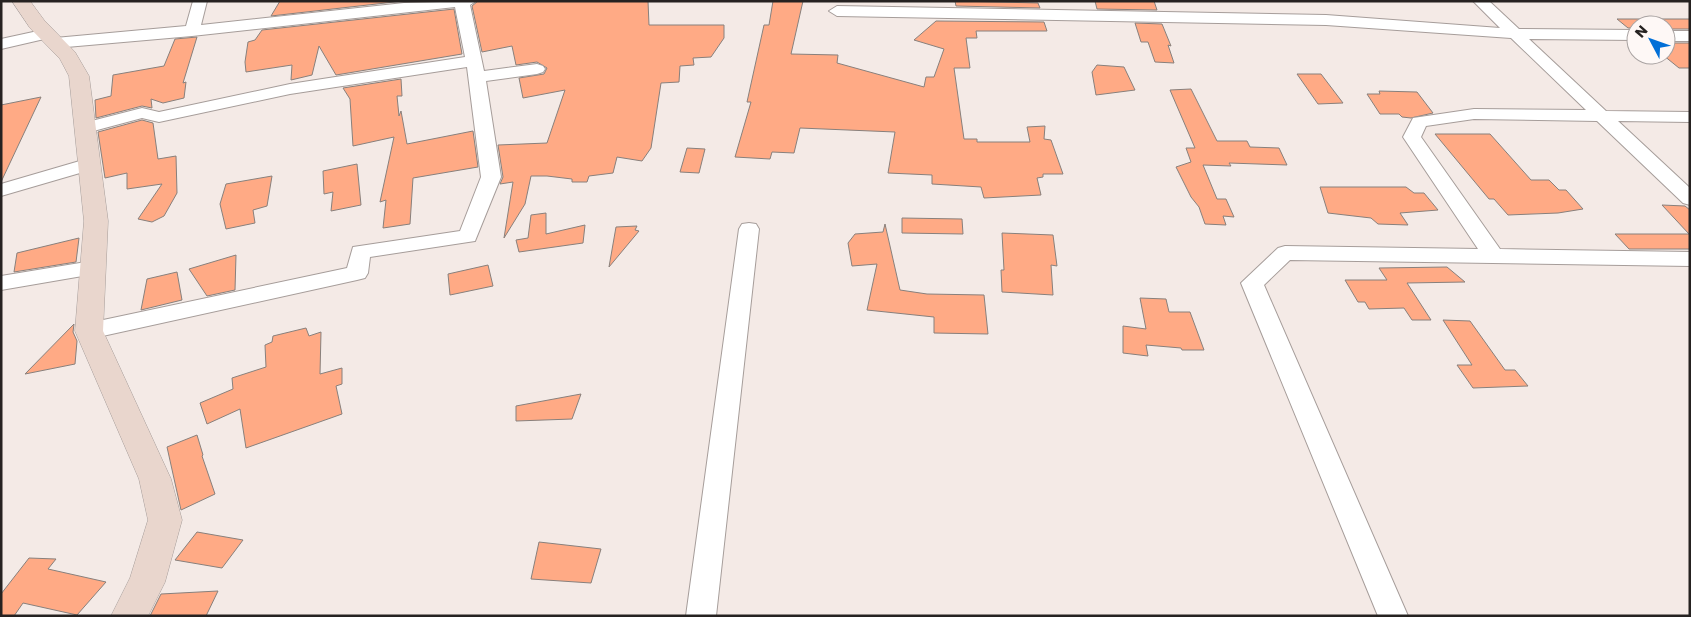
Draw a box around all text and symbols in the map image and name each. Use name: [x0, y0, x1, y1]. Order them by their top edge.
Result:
north arrow: [1626, 15, 1676, 65]
text: N: [1630, 21, 1652, 42]

